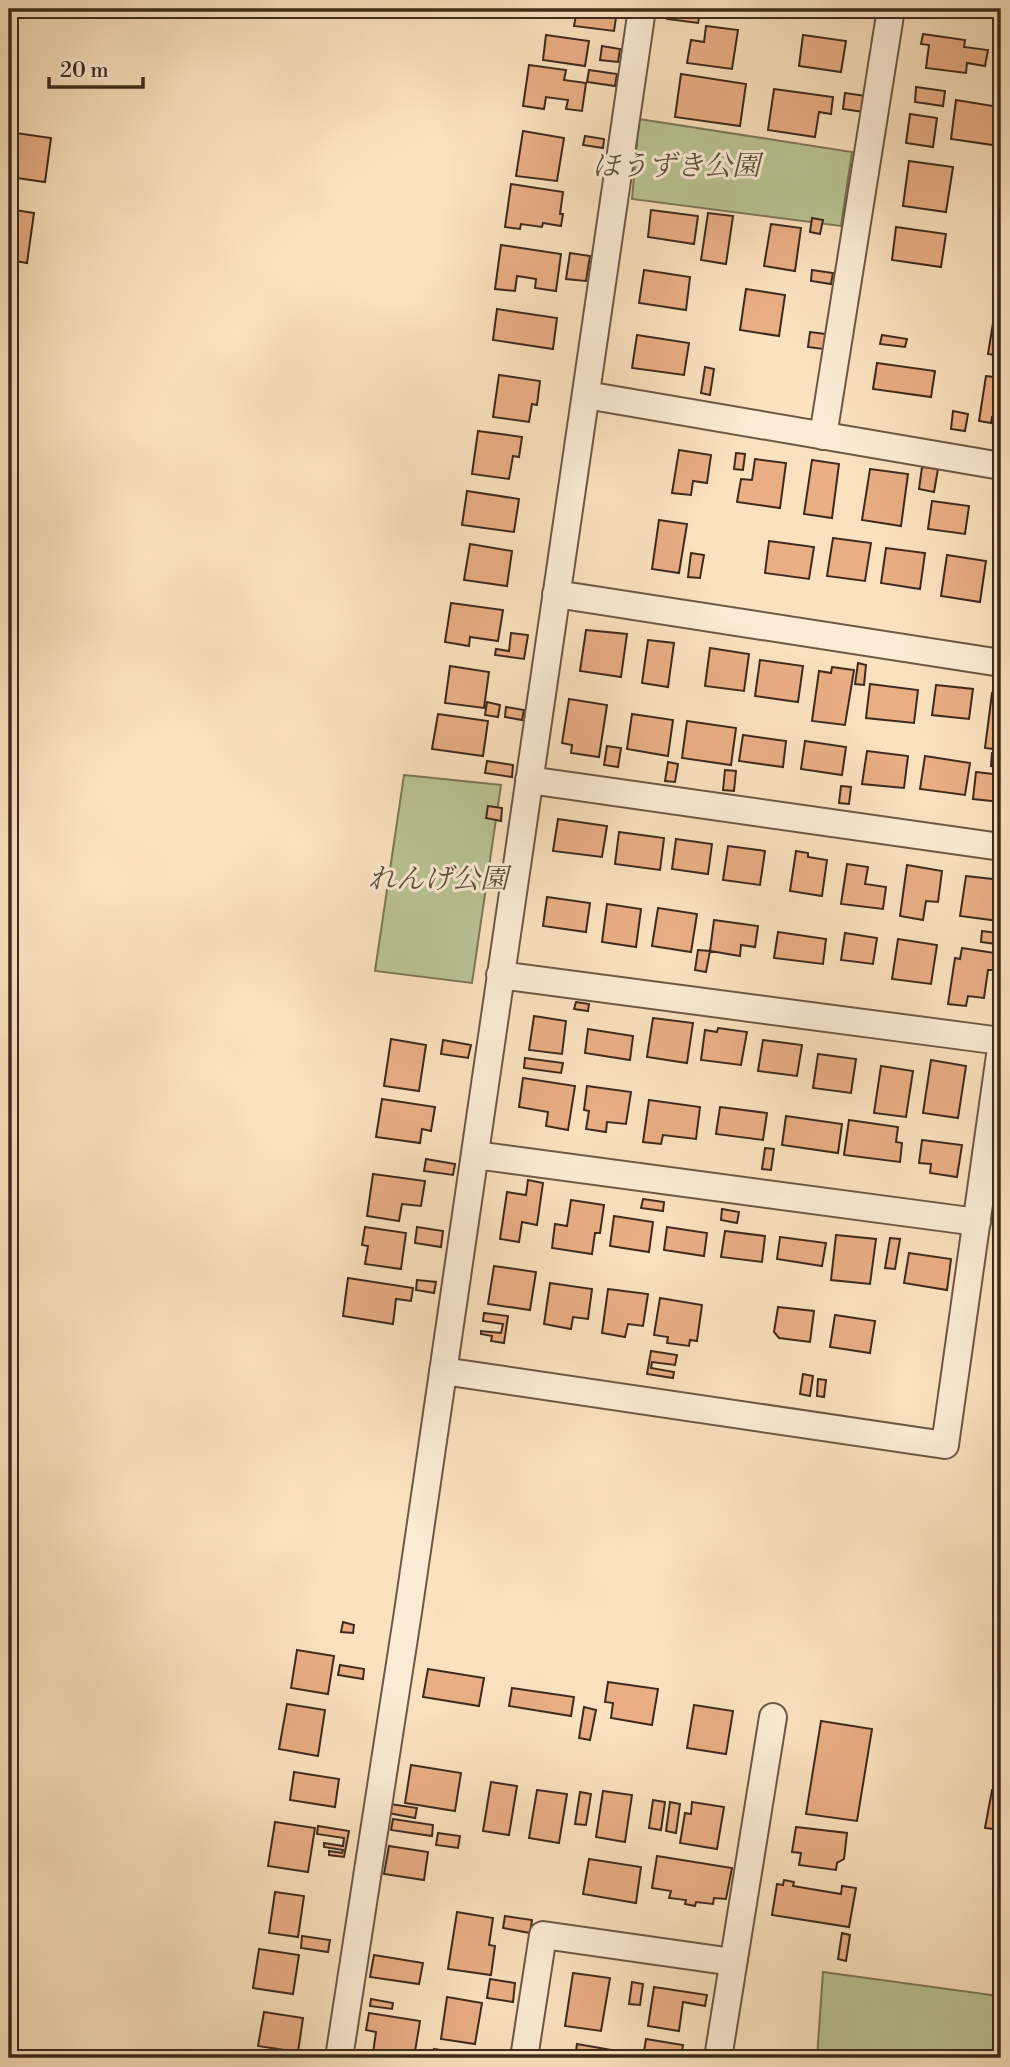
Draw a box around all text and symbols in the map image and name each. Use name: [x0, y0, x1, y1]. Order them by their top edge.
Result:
scale bar: [49, 46, 144, 90]
text: 20 m: [60, 58, 109, 84]
park label: ほうずき公園: [592, 149, 764, 184]
park label: れんげ公園: [368, 862, 512, 897]

